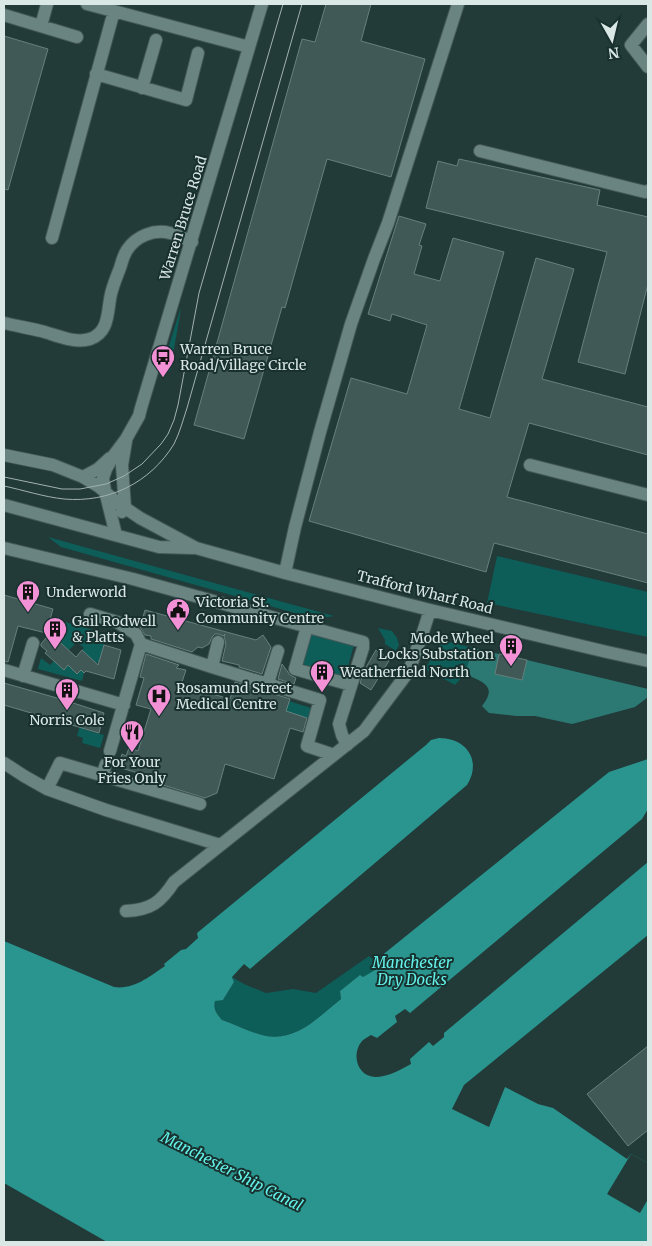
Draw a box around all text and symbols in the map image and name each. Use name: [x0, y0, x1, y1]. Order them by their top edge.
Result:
north arrow: [587, 15, 637, 65]
text: N: [607, 43, 621, 63]
street label: Warren Bruce Road: [155, 153, 211, 283]
place label: Warren Bruce Road/Village Circle: [179, 340, 306, 374]
bus stop icon: Warren Bruce Road/Village Circle: [150, 344, 176, 378]
street label: Trafford Wharf Road: [355, 566, 495, 618]
building icon: Underworld: [15, 579, 41, 613]
place label: Underworld: [46, 583, 127, 601]
place label: Victoria St. Community Centre: [195, 593, 324, 627]
public building icon: Victoria St. Community Centre: [165, 597, 191, 631]
place label: Gail Rodwell & Platts: [72, 612, 157, 646]
building icon: Gail Rodwell & Platts: [42, 616, 68, 650]
place label: Mode Wheel Locks Substation: [378, 629, 495, 663]
building icon: Mode Wheel Locks Substation: [498, 633, 524, 667]
building icon: Weatherfield North: [309, 659, 335, 693]
place label: Weatherfield North: [339, 663, 469, 681]
building icon: Norris Cole: [54, 677, 80, 711]
place label: Rosamund Street Medical Centre: [176, 679, 292, 713]
hospital icon: Rosamund Street Medical Centre: [146, 683, 172, 717]
place label: Norris Cole: [30, 711, 104, 729]
restaurant icon: For Your Fries Only: [119, 719, 145, 753]
place label: For Your Fries Only: [98, 753, 167, 787]
water label: Manchester Dry Docks: [371, 953, 453, 989]
water label: Manchester Ship Canal: [157, 1127, 306, 1215]

